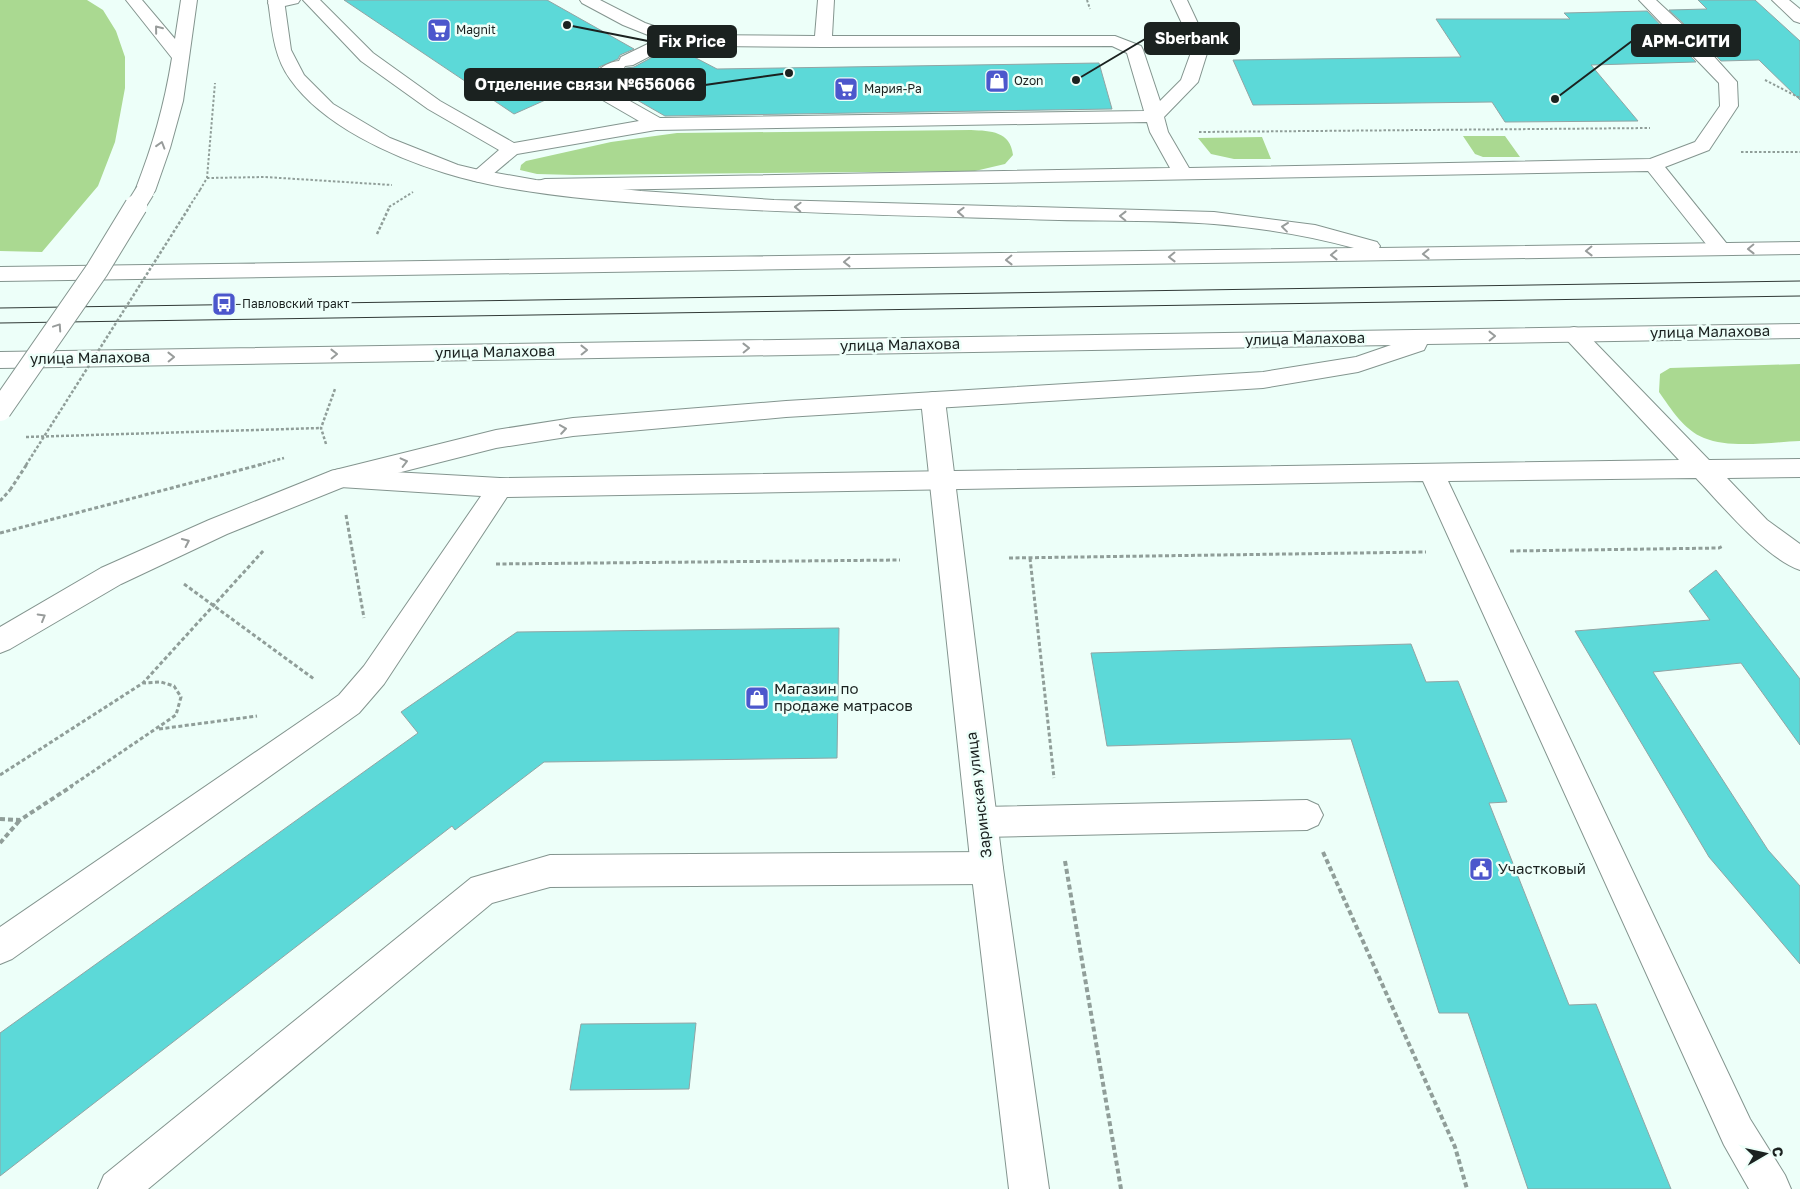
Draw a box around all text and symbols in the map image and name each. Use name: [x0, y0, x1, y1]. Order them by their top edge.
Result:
supermarket icon: Magnit: [426, 17, 452, 43]
place label: Magnit: [456, 22, 496, 37]
callout: Sberbank: [1145, 23, 1239, 54]
callout: АРМ-СИТИ: [1632, 25, 1740, 56]
one-way arrow: [155, 26, 163, 35]
callout: Fix Price: [648, 26, 736, 57]
text: Sberbank: [1155, 28, 1230, 48]
text: Fix Price: [658, 31, 726, 51]
text: АРМ-СИТИ: [1642, 31, 1730, 51]
shop icon: Ozon: [984, 68, 1010, 94]
callout: Отделение связи №656066: [465, 69, 705, 100]
place label: Ozon: [1014, 73, 1043, 88]
text: Отделение связи №656066: [475, 74, 695, 94]
supermarket icon: Мария-Ра: [833, 76, 859, 102]
place label: Мария-Ра: [864, 81, 922, 96]
one-way arrow: [156, 141, 166, 150]
one-way arrow: [794, 201, 802, 212]
one-way arrow: [957, 207, 964, 217]
one-way arrow: [1119, 211, 1127, 221]
one-way arrow: [1281, 222, 1289, 233]
one-way arrow: [1747, 244, 1755, 254]
one-way arrow: [1585, 246, 1592, 256]
one-way arrow: [1422, 248, 1430, 259]
one-way arrow: [1330, 250, 1338, 260]
one-way arrow: [1168, 252, 1176, 263]
one-way arrow: [1005, 255, 1013, 265]
one-way arrow: [843, 257, 850, 267]
bus stop icon: Павловский тракт: [211, 291, 237, 317]
place label: Павловский тракт: [242, 296, 350, 311]
street label: улица Малахова: [1650, 321, 1770, 341]
one-way arrow: [52, 324, 61, 333]
street label: улица Малахова: [1245, 328, 1365, 348]
one-way arrow: [1489, 330, 1497, 341]
street label: улица Малахова: [840, 334, 960, 354]
street label: улица Малахова: [435, 341, 555, 361]
one-way arrow: [742, 343, 750, 353]
one-way arrow: [580, 345, 588, 355]
street label: улица Малахова: [30, 347, 150, 367]
one-way arrow: [330, 349, 338, 359]
one-way arrow: [168, 352, 175, 362]
one-way arrow: [559, 424, 567, 435]
one-way arrow: [399, 457, 408, 468]
one-way arrow: [181, 538, 190, 549]
one-way arrow: [37, 613, 46, 623]
place label: Магазин по продаже матрасов: [774, 679, 913, 714]
shop icon: Магазин по продаже матрасов: [744, 685, 770, 711]
street label: Заринская улица: [961, 731, 995, 859]
public building icon: Участковый: [1468, 856, 1494, 882]
place label: Участковый: [1498, 859, 1586, 877]
north arrow: [1740, 1129, 1790, 1179]
text: С: [1769, 1146, 1788, 1158]

